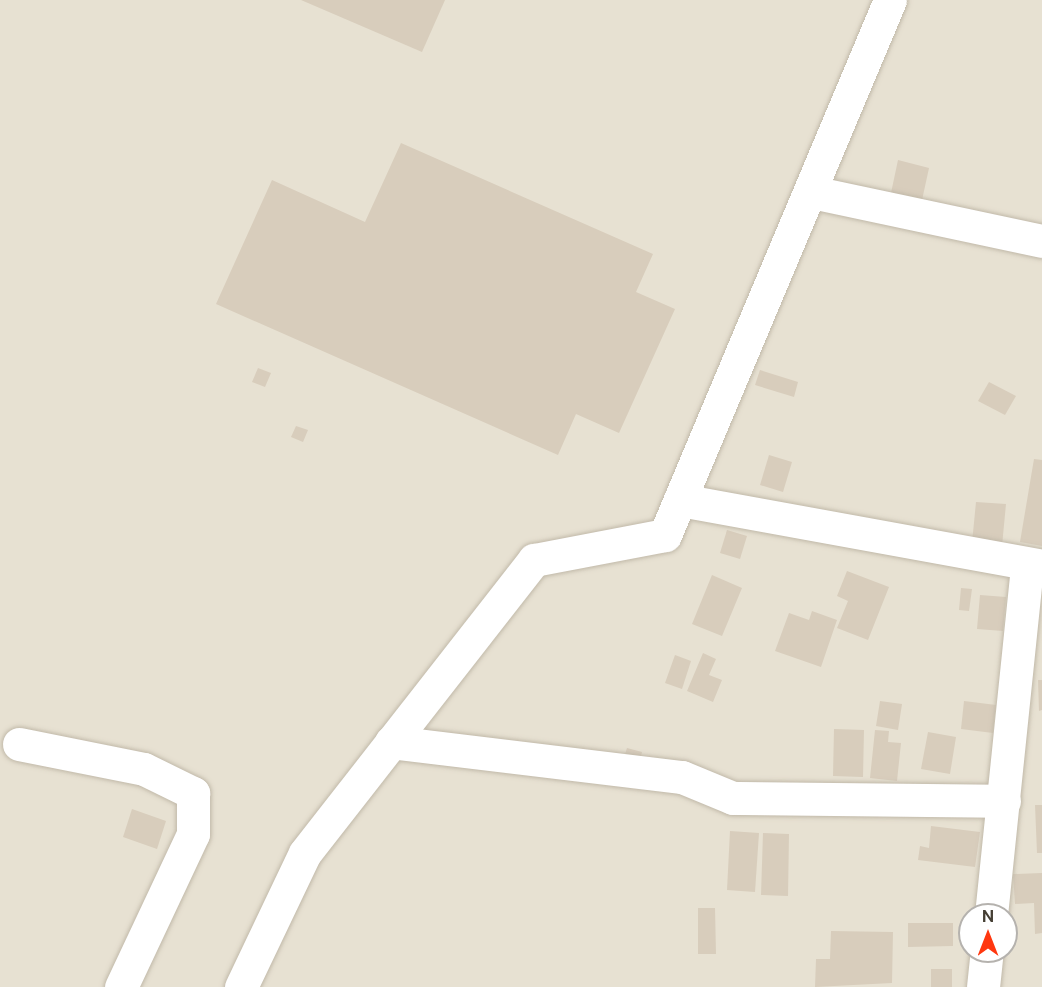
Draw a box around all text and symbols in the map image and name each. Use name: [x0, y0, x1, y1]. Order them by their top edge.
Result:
north arrow: [958, 903, 1018, 963]
text: N: [982, 907, 994, 926]

